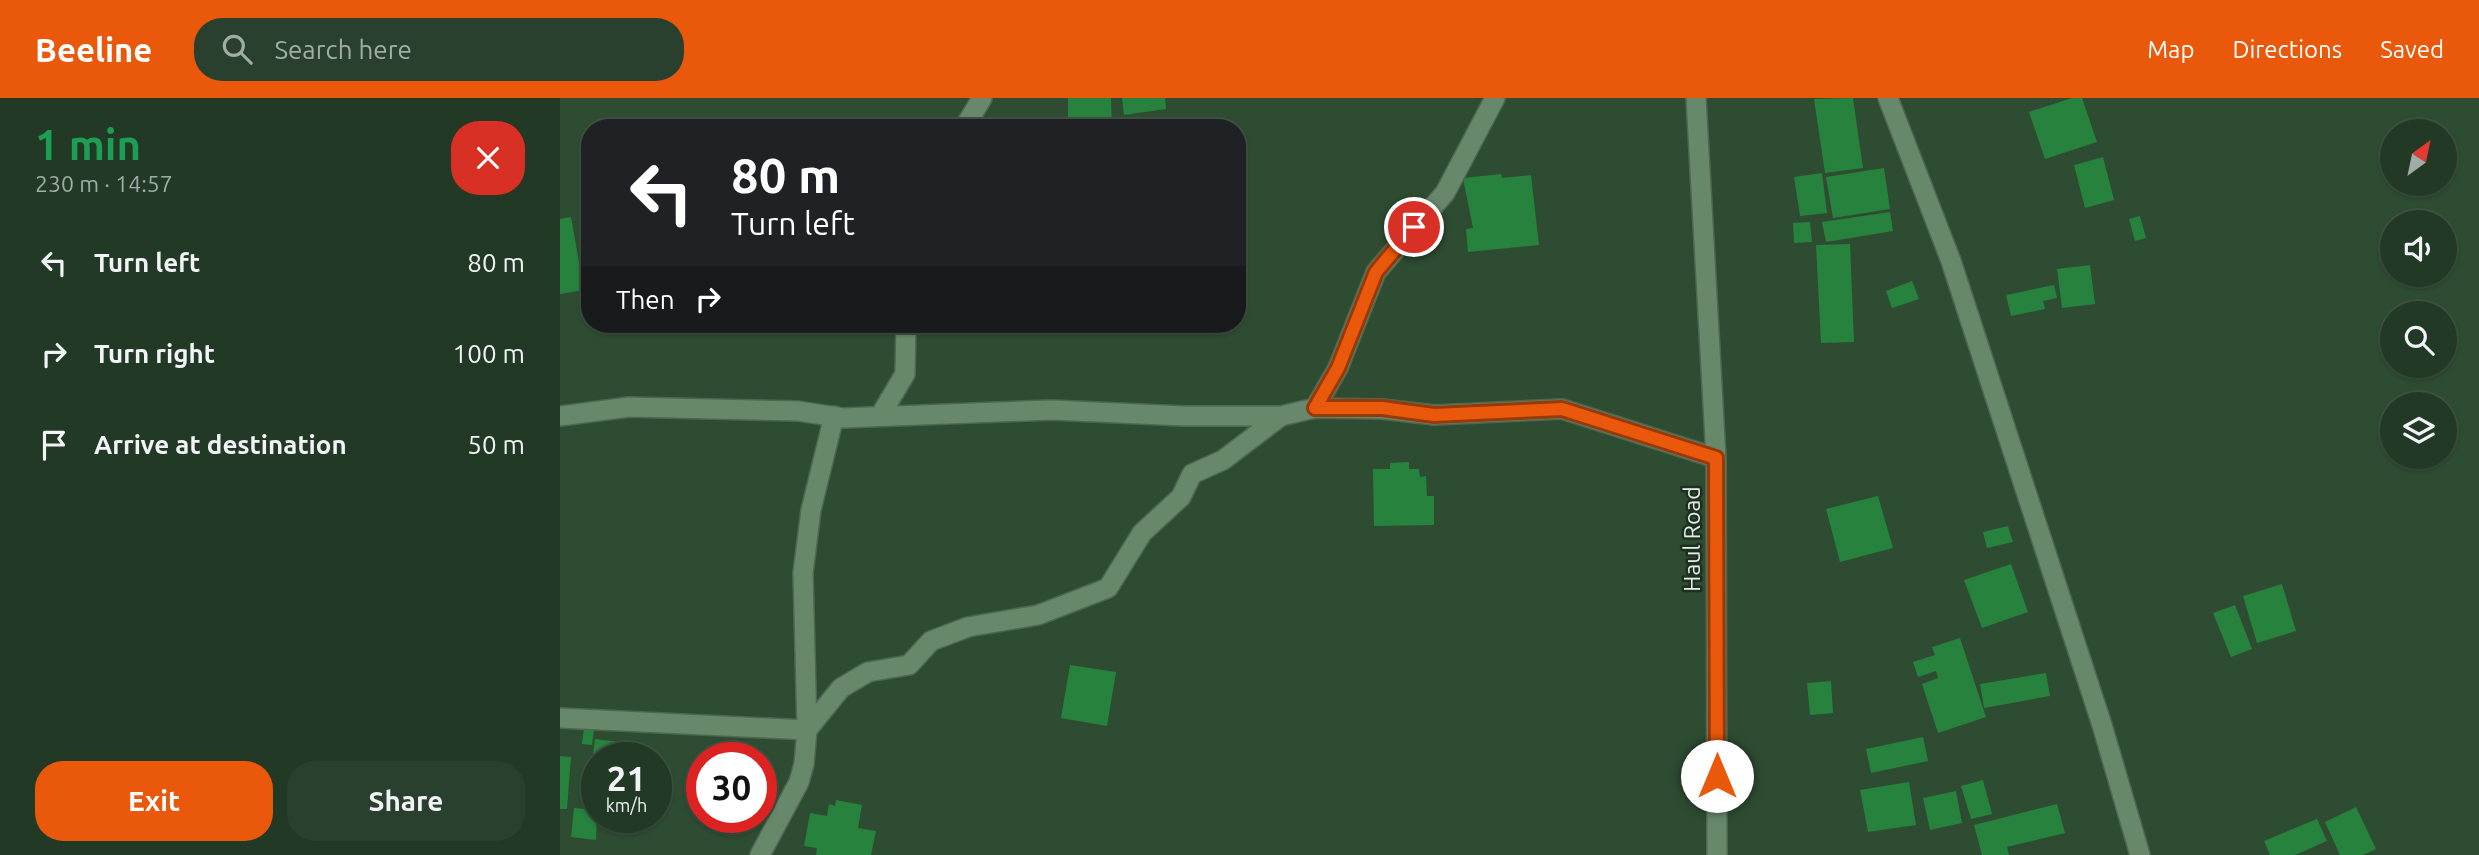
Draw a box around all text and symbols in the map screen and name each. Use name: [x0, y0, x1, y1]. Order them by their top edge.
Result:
search box: [194, 18, 684, 81]
icon: search: [218, 30, 256, 68]
text: Beeline: [35, 31, 152, 68]
text: Search here: [274, 35, 412, 64]
text: Map: [2147, 36, 2194, 63]
text: Directions: [2232, 36, 2342, 63]
text: Saved: [2380, 36, 2444, 63]
north arrow: [2380, 119, 2457, 196]
map controls: [2380, 119, 2457, 469]
text: 1 min: [35, 121, 141, 168]
button: close: [451, 121, 525, 195]
icon: left: [616, 147, 707, 238]
text: 80 m: [731, 147, 840, 202]
text: 230 m · 14:57: [35, 171, 173, 196]
pin: [1384, 197, 1444, 257]
text: Turn left: [731, 205, 855, 241]
icon: arrive: [1395, 208, 1433, 246]
button: sound: [2380, 210, 2457, 287]
icon: left: [35, 244, 73, 282]
text: Turn left: [94, 248, 200, 277]
text: 80 m: [467, 248, 525, 277]
icon: right: [689, 280, 727, 318]
text: Then: [616, 285, 675, 314]
button: search: [2380, 301, 2457, 378]
icon: right: [35, 335, 73, 373]
text: Turn right: [94, 339, 215, 368]
text: 100 m: [453, 339, 525, 368]
button: layers: [2380, 392, 2457, 469]
icon: arrive: [35, 426, 73, 464]
text: Arrive at destination: [94, 430, 347, 459]
text: 50 m: [467, 430, 525, 459]
street label: Haul Road: [1679, 486, 1704, 592]
position arrow: [1680, 739, 1754, 813]
speed limit sign: 30: [686, 742, 777, 833]
text: 21: [607, 758, 646, 798]
button: Exit: [35, 761, 273, 841]
button: Share: [287, 761, 525, 841]
text: km/h: [606, 795, 647, 815]

